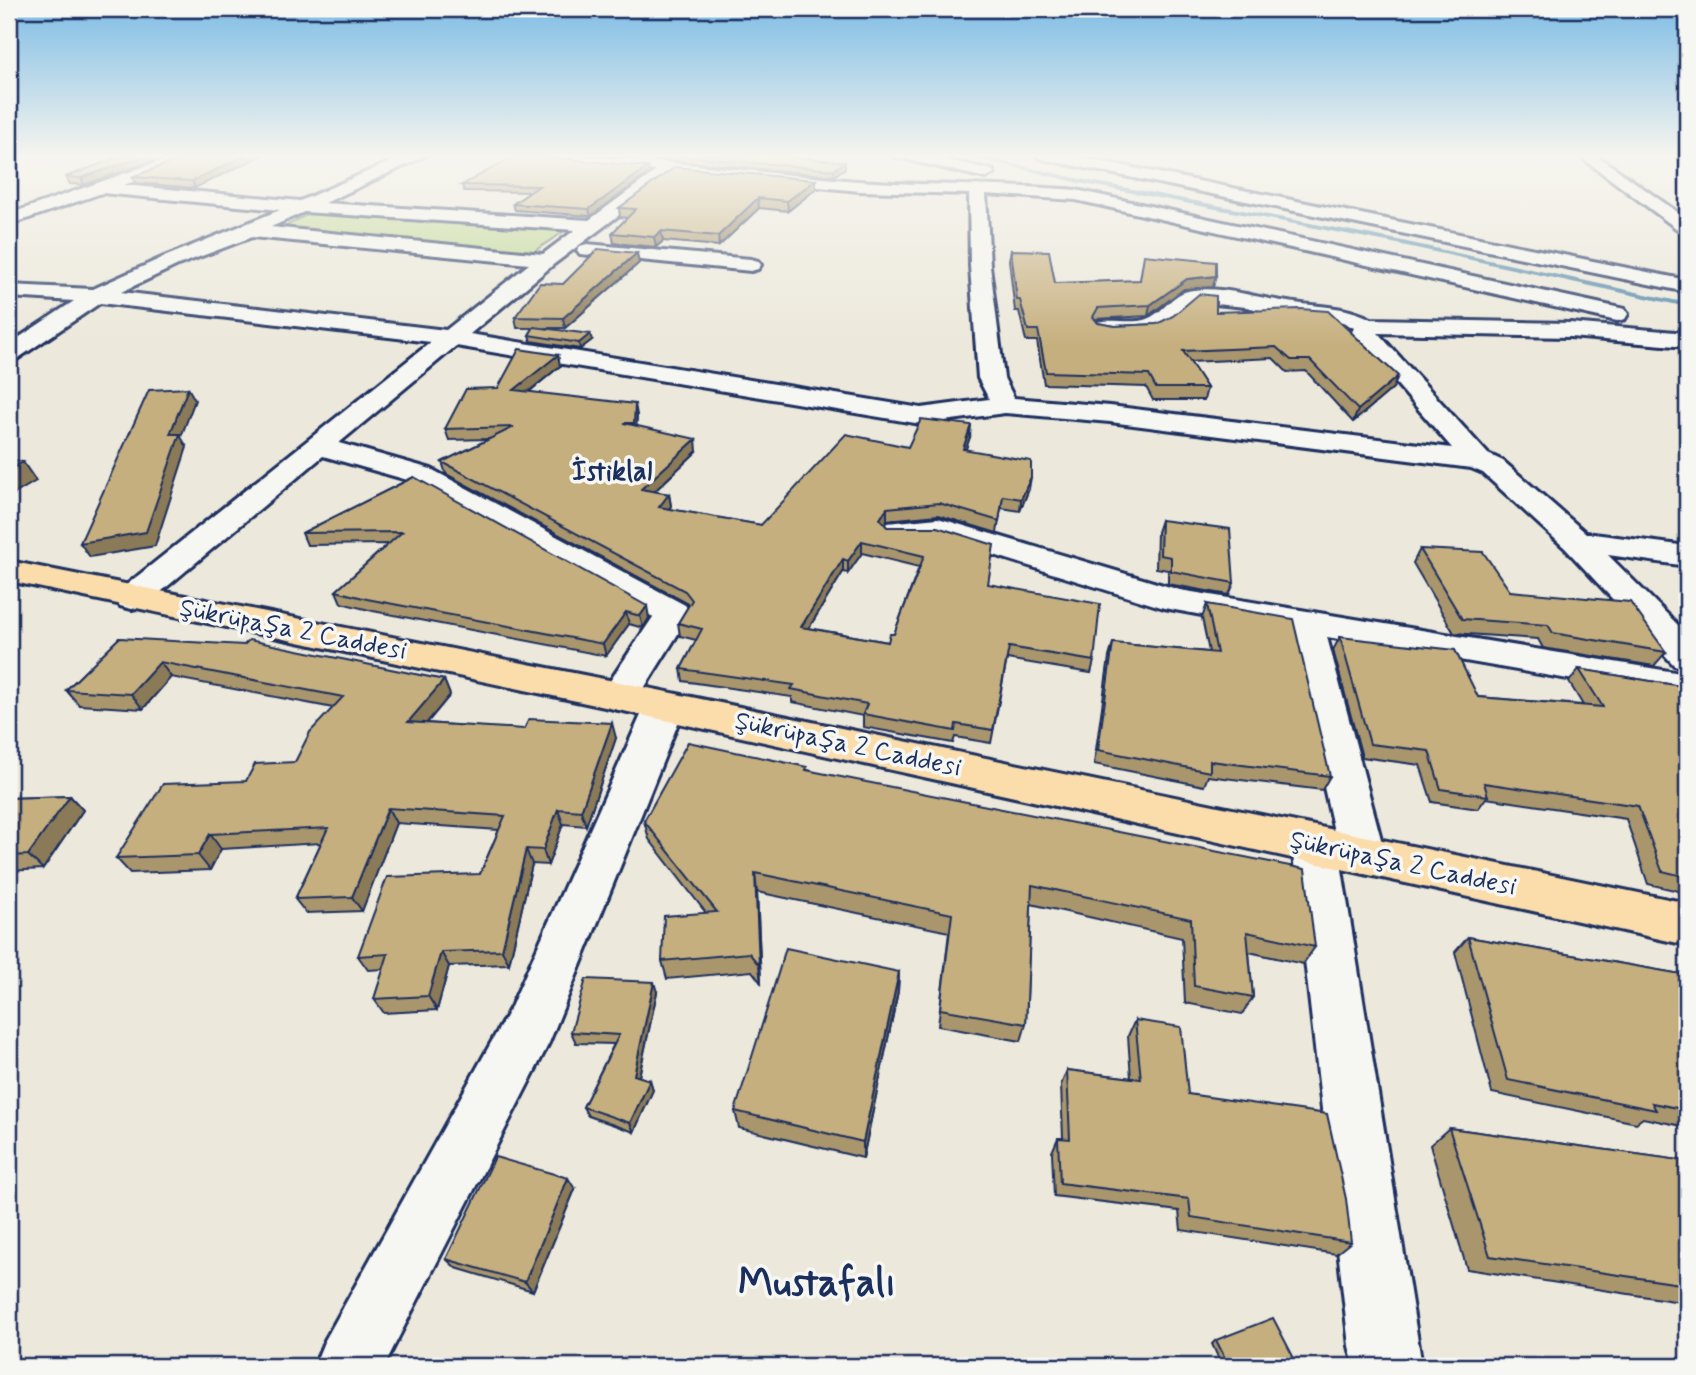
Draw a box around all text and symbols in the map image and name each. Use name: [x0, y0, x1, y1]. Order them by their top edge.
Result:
district label: İstiklal: [572, 454, 653, 491]
street label: Şükrüpaşa 2 Caddesi: [177, 591, 409, 669]
street label: Şükrüpaşa 2 Caddesi: [732, 704, 964, 786]
street label: Şükrüpaşa 2 Caddesi: [1287, 823, 1519, 905]
district label: Mustafalı: [738, 1258, 896, 1310]

